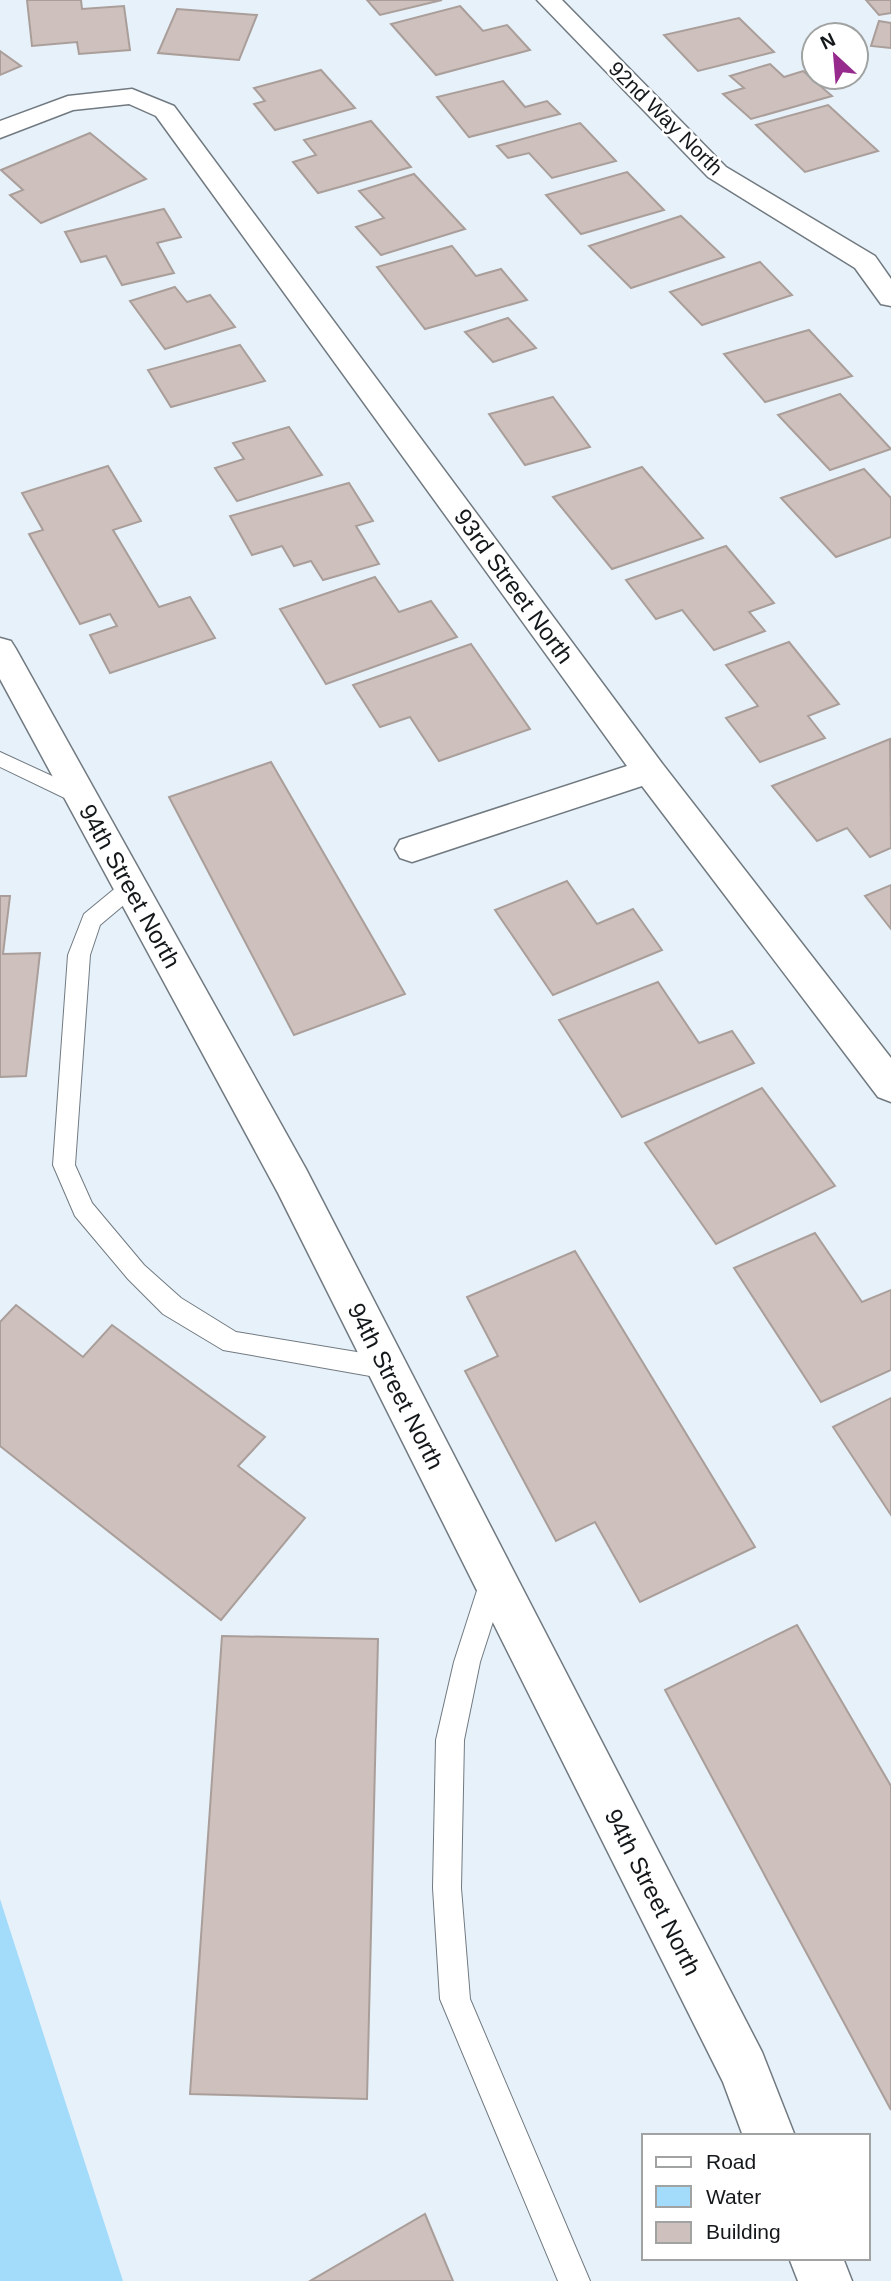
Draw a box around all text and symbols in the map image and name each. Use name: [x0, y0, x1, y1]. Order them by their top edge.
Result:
north arrow: [800, 21, 870, 91]
text: N: [817, 29, 839, 54]
street label: 92nd Way North: [604, 56, 728, 180]
street label: 93rd Street North: [449, 504, 579, 668]
street label: 94th Street North: [74, 800, 186, 972]
street label: 94th Street North: [342, 1298, 450, 1474]
street label: 94th Street North: [599, 1804, 707, 1980]
legend: [642, 2134, 870, 2260]
text: Road: [706, 2150, 756, 2173]
text: Water: [706, 2185, 761, 2208]
text: Building: [706, 2220, 781, 2243]

